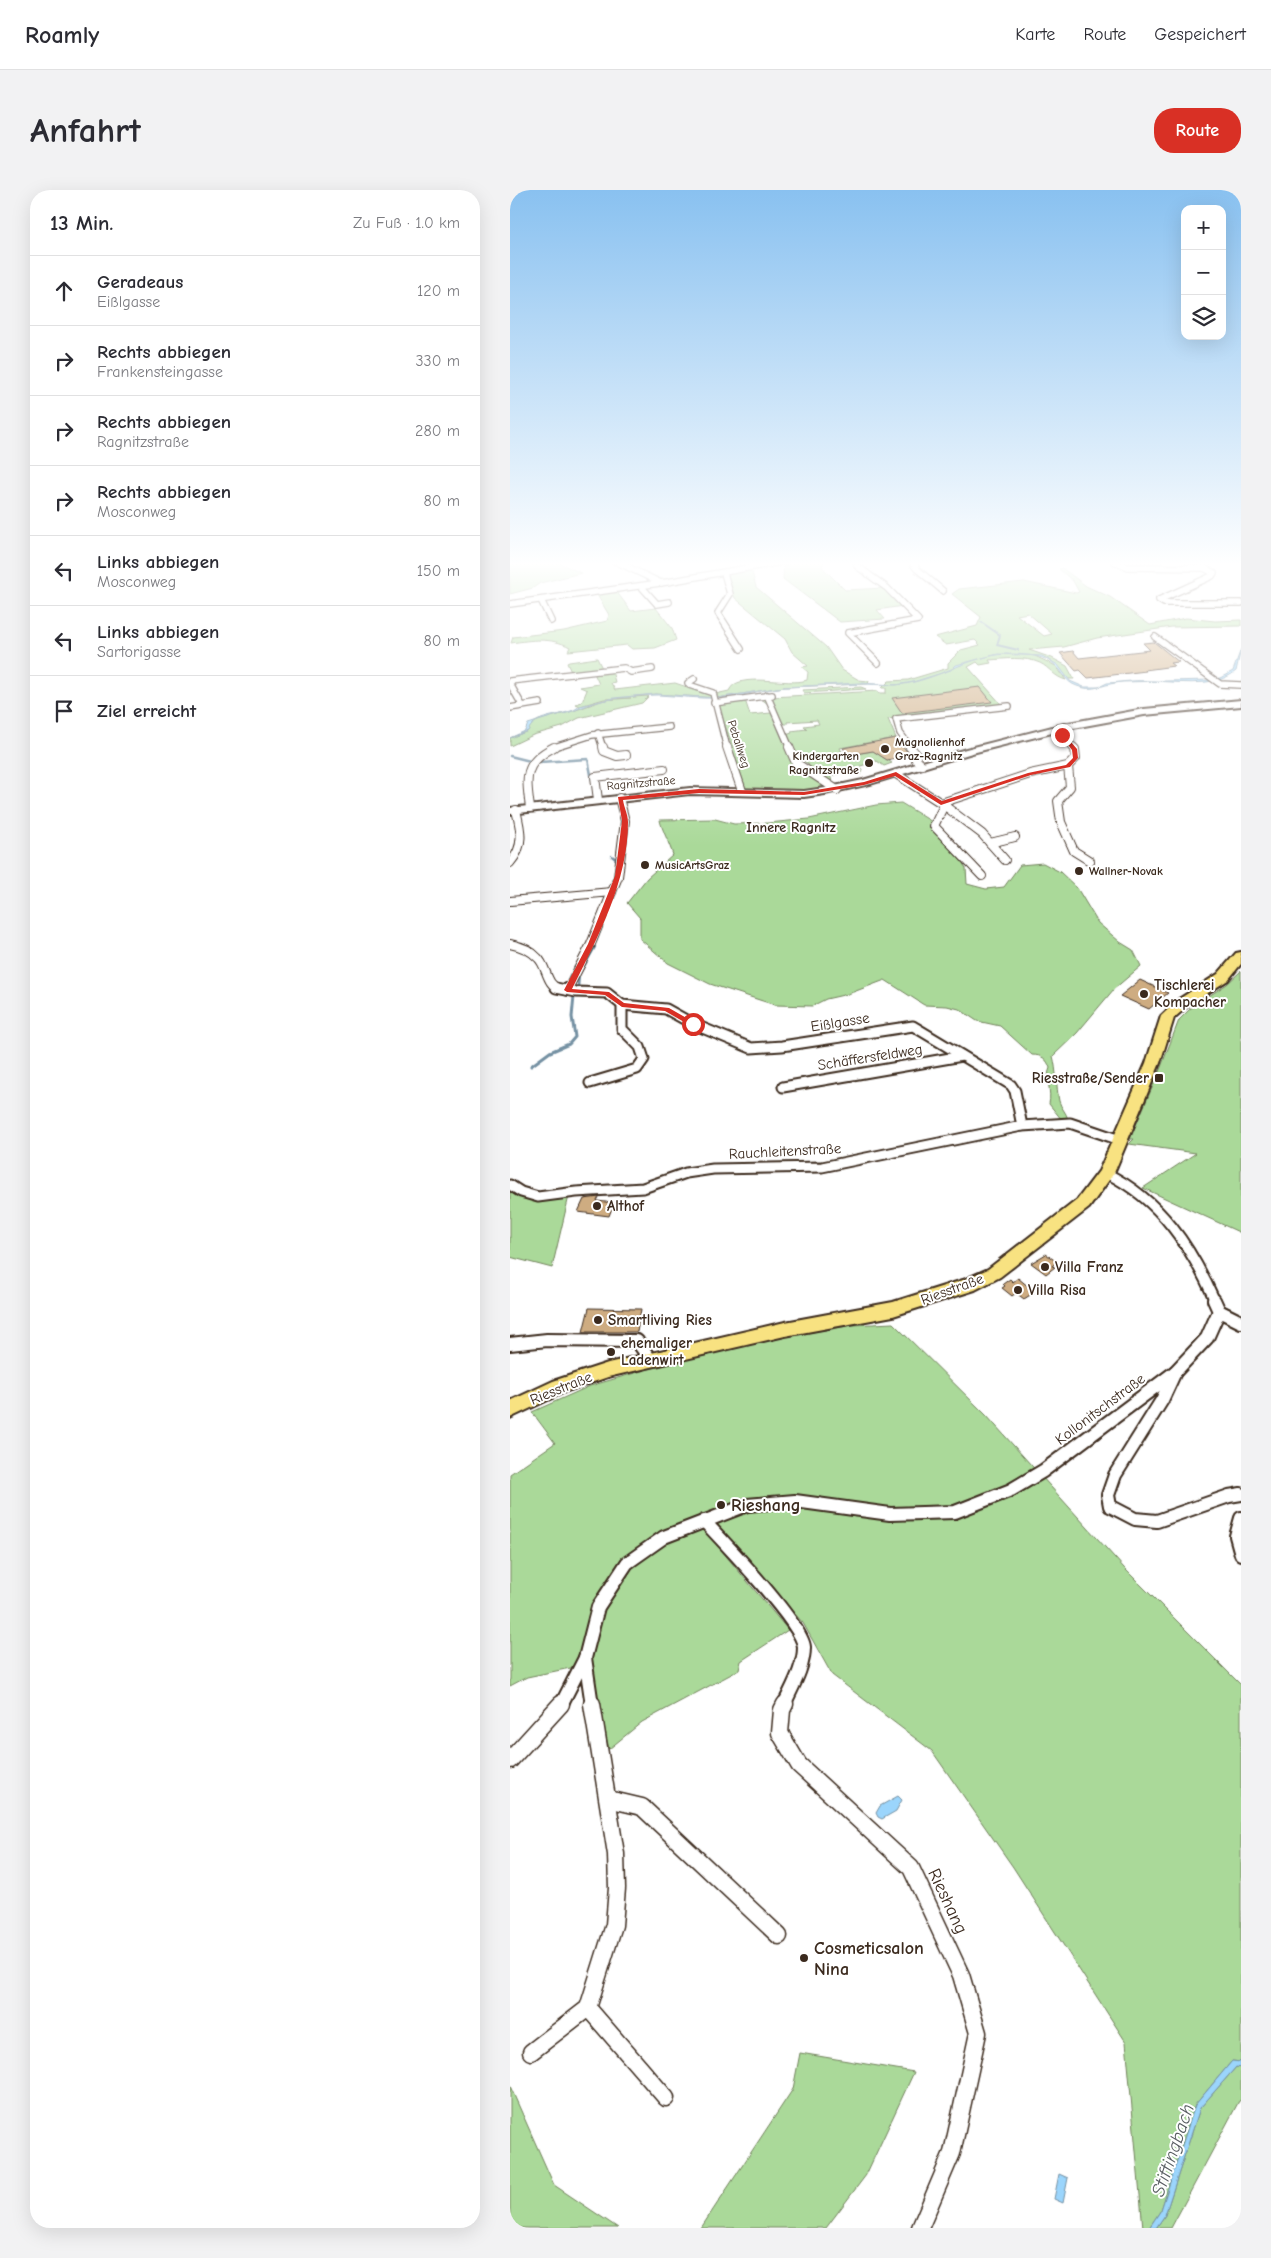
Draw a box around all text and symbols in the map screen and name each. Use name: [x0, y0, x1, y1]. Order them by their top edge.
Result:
text: Roamly: [25, 21, 99, 49]
text: Karte: [1015, 24, 1055, 45]
text: Route: [1083, 24, 1126, 45]
text: Gespeichert: [1154, 24, 1246, 45]
button: Route: [1154, 108, 1241, 153]
text: Anfahrt: [30, 110, 141, 151]
map controls: [1181, 205, 1226, 340]
button: +: [1181, 205, 1226, 250]
text: 13 Min.: [50, 211, 113, 235]
text: Zu Fuß · 1.0 km: [353, 214, 460, 232]
button: −: [1181, 250, 1226, 295]
text: Geradeaus: [97, 271, 183, 293]
icon: ahead: [50, 277, 78, 305]
text: 120 m: [417, 282, 460, 300]
text: Eißlgasse: [97, 293, 160, 311]
button: layers: [1181, 295, 1226, 340]
text: Rechts abbiegen: [97, 341, 231, 363]
icon: right: [50, 347, 78, 375]
text: 330 m: [415, 352, 460, 370]
text: Frankensteingasse: [97, 363, 223, 381]
text: Rechts abbiegen: [97, 411, 231, 433]
icon: right: [50, 417, 78, 445]
text: 280 m: [415, 422, 460, 440]
text: Ragnitzstraße: [97, 433, 189, 451]
text: Rechts abbiegen: [97, 481, 231, 503]
icon: right: [50, 487, 78, 515]
text: 80 m: [423, 492, 460, 510]
text: Mosconweg: [97, 503, 176, 521]
text: Links abbiegen: [97, 551, 219, 573]
icon: left: [50, 557, 78, 585]
text: 150 m: [417, 562, 460, 580]
text: Mosconweg: [97, 573, 176, 591]
text: Links abbiegen: [97, 621, 219, 643]
icon: left: [50, 627, 78, 655]
text: 80 m: [423, 632, 460, 650]
text: Sartorigasse: [97, 643, 181, 661]
icon: arrive: [50, 697, 78, 725]
text: Ziel erreicht: [97, 700, 196, 722]
street label: Peballweg: [725, 718, 753, 770]
route end: [1051, 724, 1074, 747]
place label: Magnolienhof Graz-Ragnitz: [895, 735, 966, 763]
marker: Magnolienhof Graz-Ragnitz: [879, 743, 891, 755]
place label: Kindergarten Ragnitzstraße: [789, 749, 859, 777]
marker: Kindergarten Ragnitzstraße: [863, 757, 875, 769]
street label: Ragnitzstraße: [606, 773, 676, 793]
district label: Innere Ragnitz: [746, 819, 836, 836]
place label: MusicArtsGraz: [655, 858, 730, 872]
marker: MusicArtsGraz: [639, 859, 651, 871]
place label: Wallner-Novak: [1089, 864, 1163, 878]
marker: Wallner-Novak: [1073, 865, 1085, 877]
place label: Tischlerei Kompacher: [1154, 976, 1226, 1011]
marker: Tischlerei Kompacher: [1138, 988, 1150, 1000]
street label: Eißlgasse: [809, 1008, 871, 1036]
route start: [682, 1013, 705, 1036]
street label: Schäffersfeldweg: [816, 1040, 924, 1074]
place label: Riesstraße/Sender: [1032, 1069, 1149, 1087]
marker: Riesstraße/Sender: [1153, 1072, 1165, 1084]
street label: Rauchleitenstraße: [728, 1139, 842, 1163]
place label: Althof: [607, 1197, 645, 1215]
marker: Althof: [591, 1200, 603, 1212]
place label: Villa Franz: [1055, 1258, 1124, 1276]
marker: Villa Franz: [1039, 1261, 1051, 1273]
street label: Riesstraße: [918, 1269, 986, 1309]
place label: Villa Risa: [1028, 1281, 1086, 1299]
marker: Villa Risa: [1012, 1284, 1024, 1296]
place label: Smartliving Ries: [608, 1311, 712, 1329]
marker: Smartliving Ries: [592, 1314, 604, 1326]
place label: ehemaliger Ladenwirt: [621, 1334, 692, 1369]
marker: ehemaliger Ladenwirt: [605, 1346, 617, 1358]
street label: Riesstraße: [527, 1367, 595, 1409]
street label: Kollonitschstraße: [1052, 1369, 1149, 1449]
place label: Rieshang: [731, 1495, 801, 1516]
marker: Rieshang: [715, 1499, 727, 1511]
street label: Rieshang: [923, 1865, 972, 1937]
place label: Cosmeticsalon Nina: [814, 1938, 924, 1980]
marker: Cosmeticsalon Nina: [798, 1952, 810, 1964]
water label: Stiftingbach: [1147, 2101, 1199, 2200]

